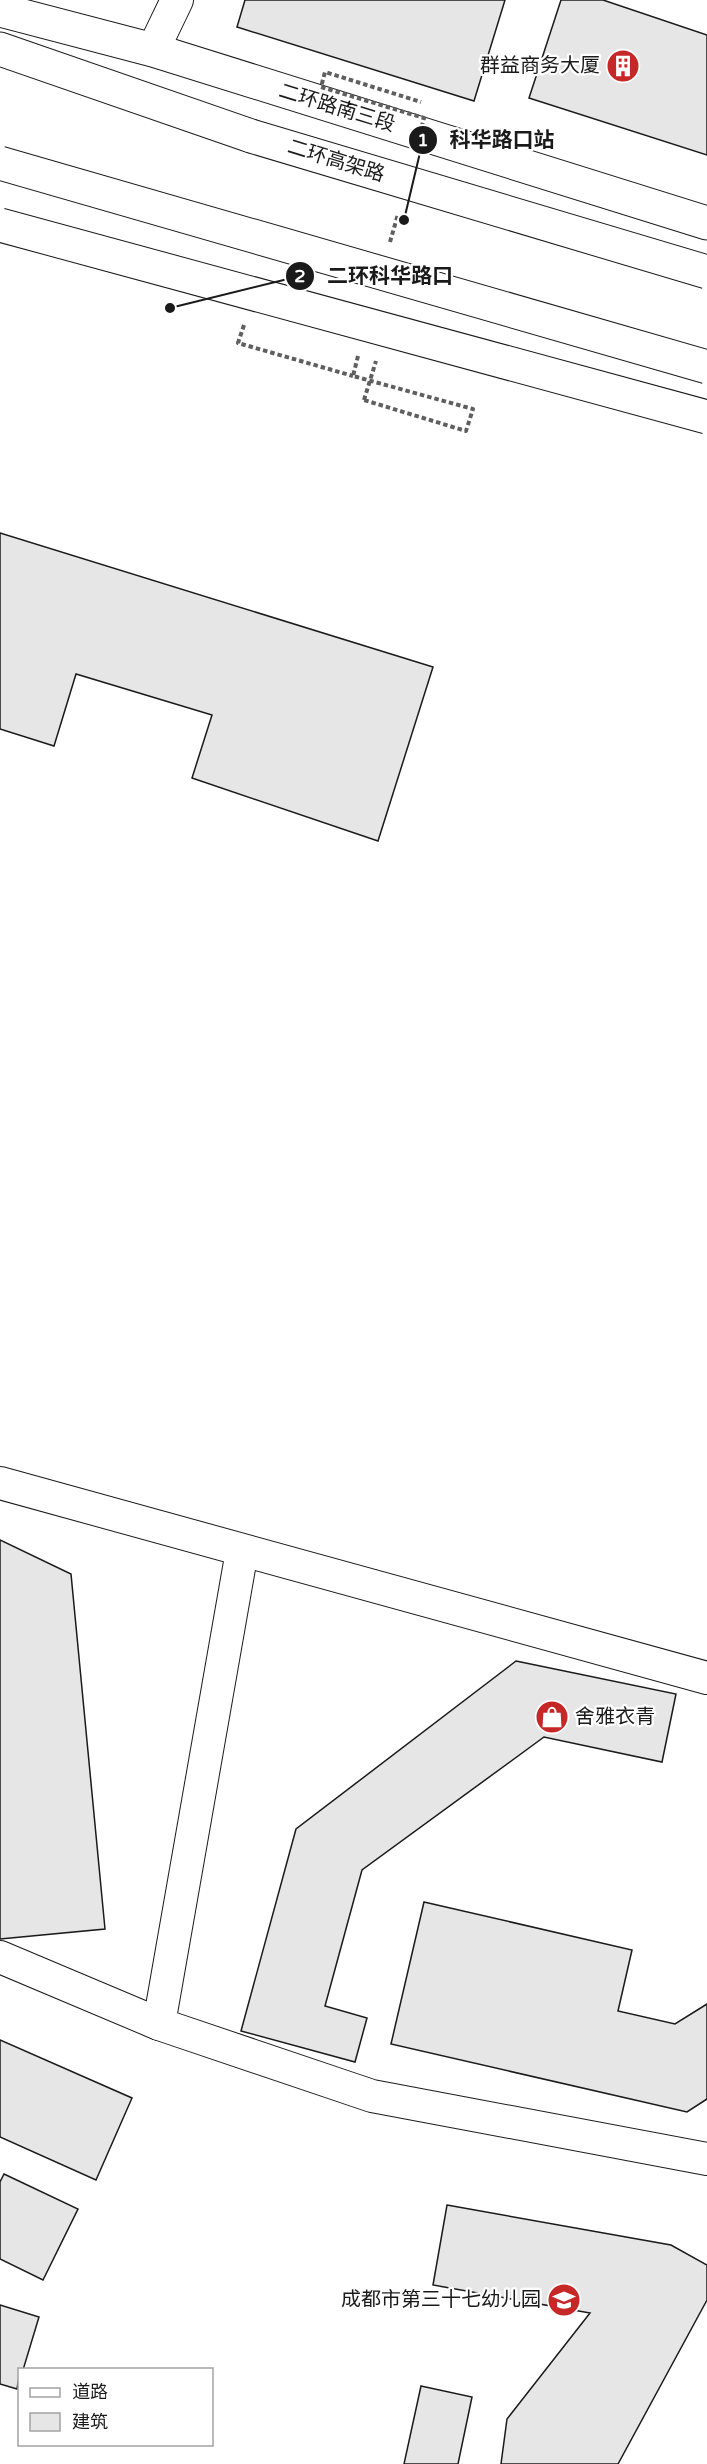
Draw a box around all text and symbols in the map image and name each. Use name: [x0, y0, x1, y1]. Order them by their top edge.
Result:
building icon: 群益商务大厦: [605, 48, 641, 84]
place label: 群益商务大厦: [480, 54, 600, 78]
street label: 二环路南三段: [276, 79, 398, 137]
callout: 科华路口站: [408, 120, 567, 159]
text: 科华路口站: [450, 128, 555, 153]
text: 1: [417, 129, 429, 151]
street label: 二环高架路: [285, 135, 387, 187]
callout: 二环科华路口: [285, 257, 465, 296]
text: 二环科华路口: [327, 264, 453, 289]
text: 2: [294, 265, 306, 287]
shop icon: 舍雅衣青: [534, 1699, 570, 1735]
place label: 舍雅衣青: [575, 1705, 655, 1729]
school or university icon: 成都市第三十七幼儿园: [546, 2282, 582, 2318]
place label: 成都市第三十七幼儿园: [341, 2288, 541, 2312]
legend: [18, 2368, 213, 2446]
text: 道路: [72, 2381, 108, 2403]
text: 建筑: [72, 2411, 108, 2433]

